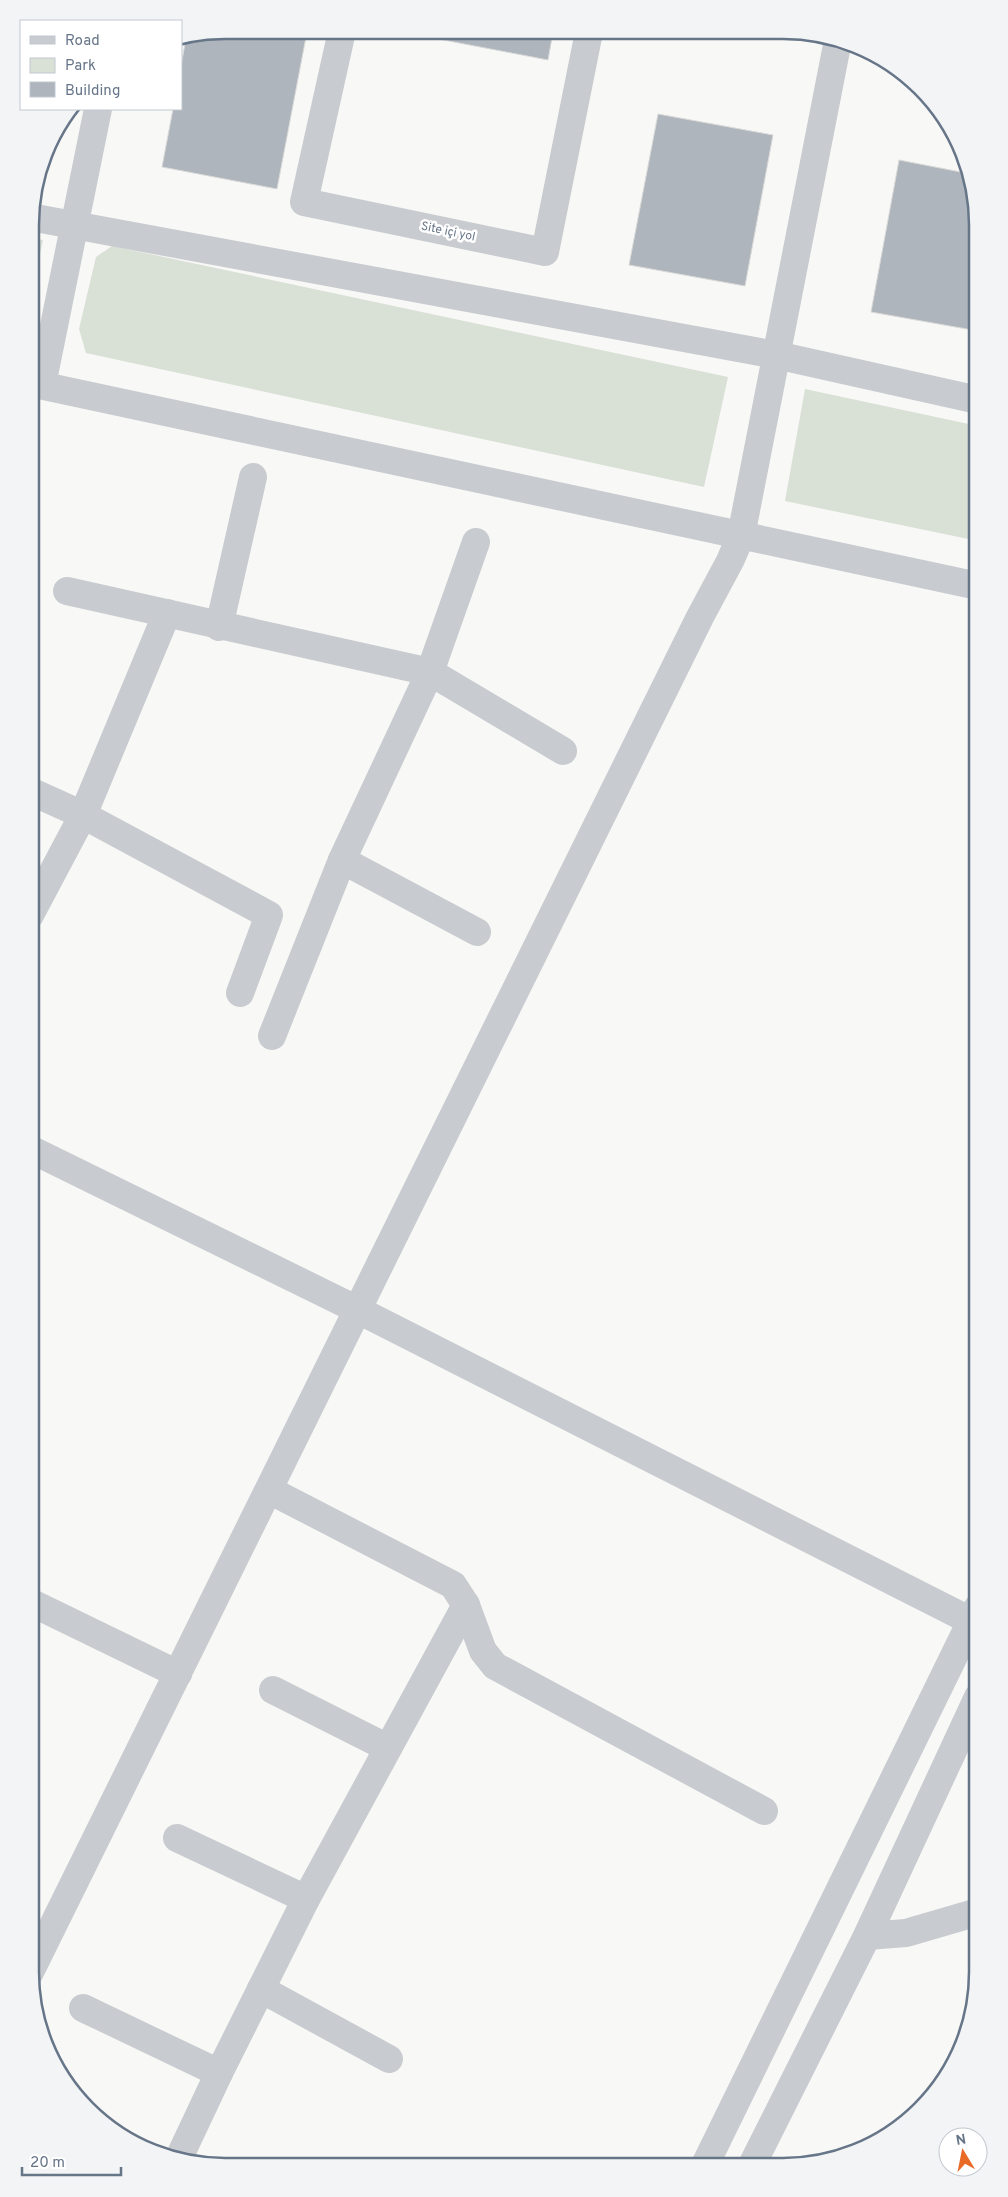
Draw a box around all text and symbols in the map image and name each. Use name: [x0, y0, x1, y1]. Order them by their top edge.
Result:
legend: [20, 20, 182, 110]
text: Road: [65, 32, 100, 51]
text: Park: [65, 57, 96, 76]
text: Building: [65, 82, 120, 101]
street label: Site içi yol: [419, 218, 477, 246]
north arrow: [938, 2127, 988, 2177]
text: N: [955, 2131, 967, 2150]
scale bar: [22, 2144, 121, 2176]
text: 20 m: [30, 2154, 65, 2173]

